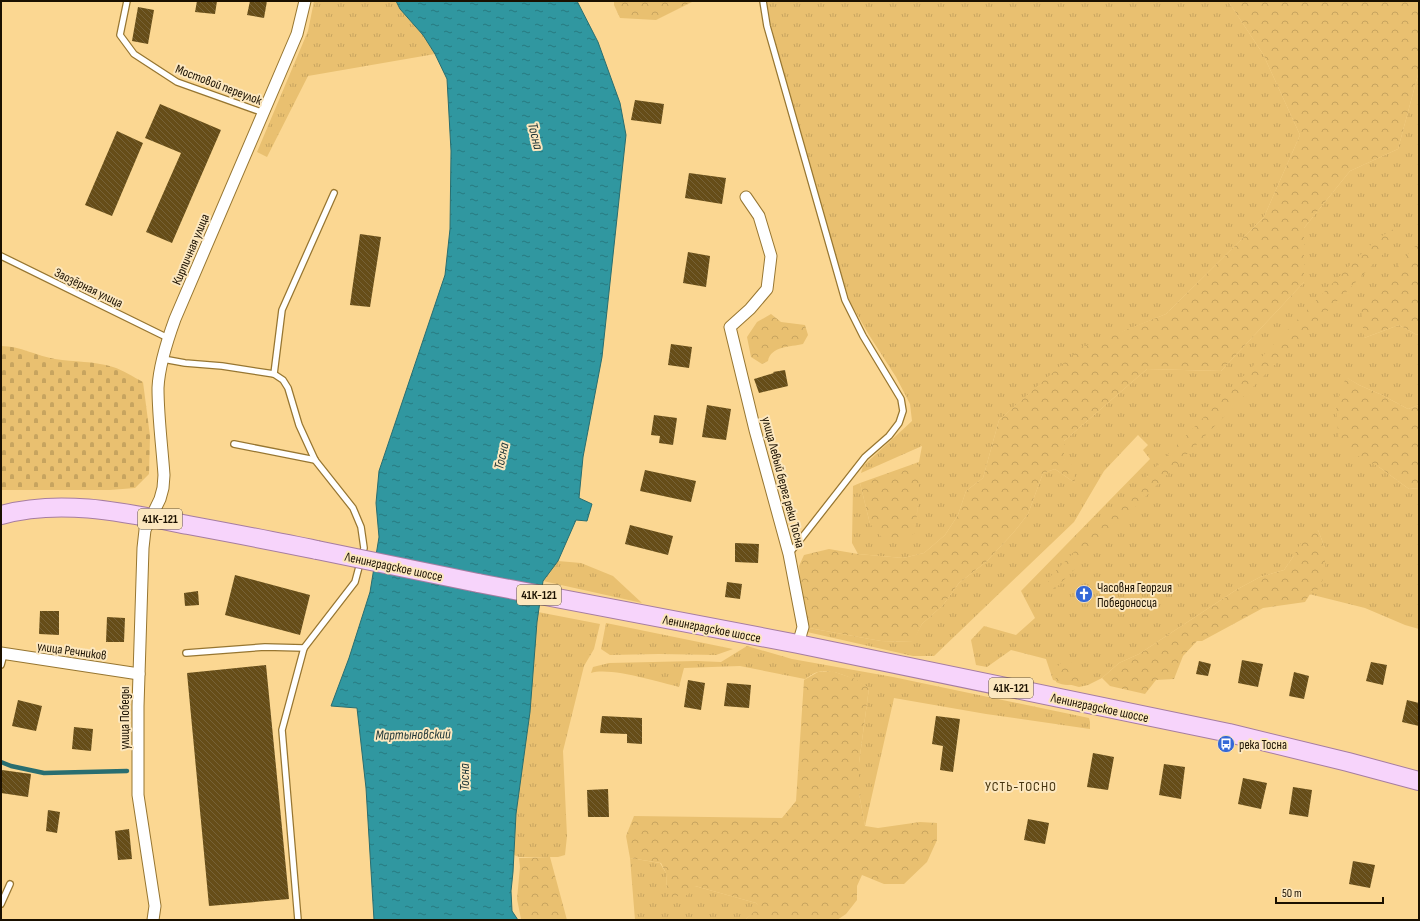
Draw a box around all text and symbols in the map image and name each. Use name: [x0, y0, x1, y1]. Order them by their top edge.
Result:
street label: Мостовой переулок: [173, 61, 264, 109]
water label: Тосна: [524, 121, 547, 152]
street label: Кирпичная улица: [169, 211, 213, 287]
street label: Заозёрная улица: [52, 264, 125, 311]
street label: улица Левый берег реки Тосна: [758, 415, 808, 550]
water label: Тосна: [490, 441, 513, 471]
road number: 41К-121: [138, 509, 182, 529]
street label: Ленинградское шоссе: [342, 549, 444, 585]
place label: Часовня Георгия Победоносца: [1097, 580, 1172, 611]
church icon: Часовня Георгия Победоносца: [1074, 584, 1094, 604]
road number: 41К-121: [517, 585, 561, 605]
street label: Ленинградское шоссе: [660, 611, 762, 646]
street label: улица Речников: [36, 638, 108, 664]
road number: 41К-121: [989, 678, 1033, 698]
street label: улица Победы: [117, 687, 133, 749]
street label: Ленинградское шоссе: [1048, 690, 1150, 726]
water label: Мартыновский: [375, 725, 451, 744]
bus stop icon: река Тосна: [1216, 734, 1236, 754]
place label: река Тосна: [1239, 737, 1287, 753]
water label: Тосна: [456, 763, 473, 791]
district label: УСТЬ-ТОСНО: [985, 778, 1057, 795]
scale bar: [1276, 879, 1383, 905]
text: 50 m: [1282, 886, 1302, 901]

